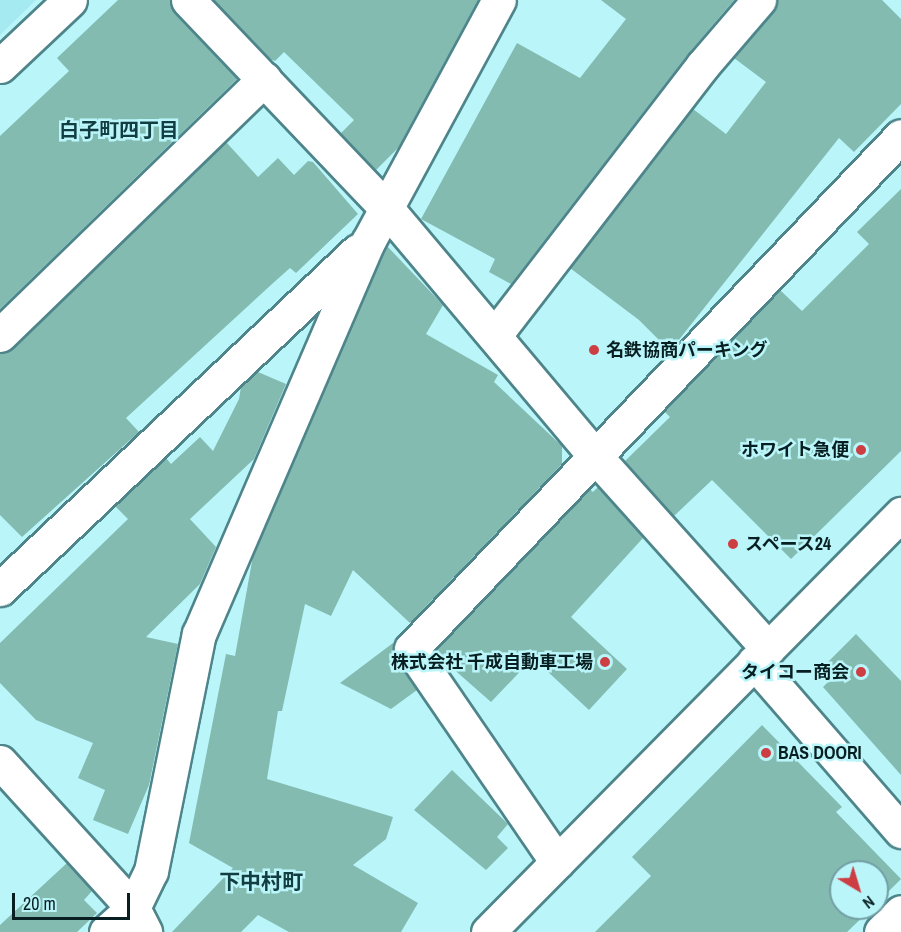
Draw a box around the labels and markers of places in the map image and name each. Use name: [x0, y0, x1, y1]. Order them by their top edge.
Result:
place label: 名鉄協商パーキング: [606, 339, 768, 361]
marker: 名鉄協商パーキング: [587, 343, 601, 357]
place label: ホワイト急便: [741, 439, 849, 461]
marker: ホワイト急便: [854, 443, 868, 457]
place label: スペース24: [745, 533, 833, 555]
marker: スペース24: [726, 537, 740, 551]
place label: 株式会社 千成自動車工場: [391, 651, 593, 673]
marker: 株式会社 千成自動車工場: [598, 655, 612, 669]
place label: タイコー商会: [741, 661, 849, 683]
marker: タイコー商会: [854, 665, 868, 679]
place label: BAS DOORI: [778, 742, 862, 764]
marker: BAS DOORI: [759, 746, 773, 760]

